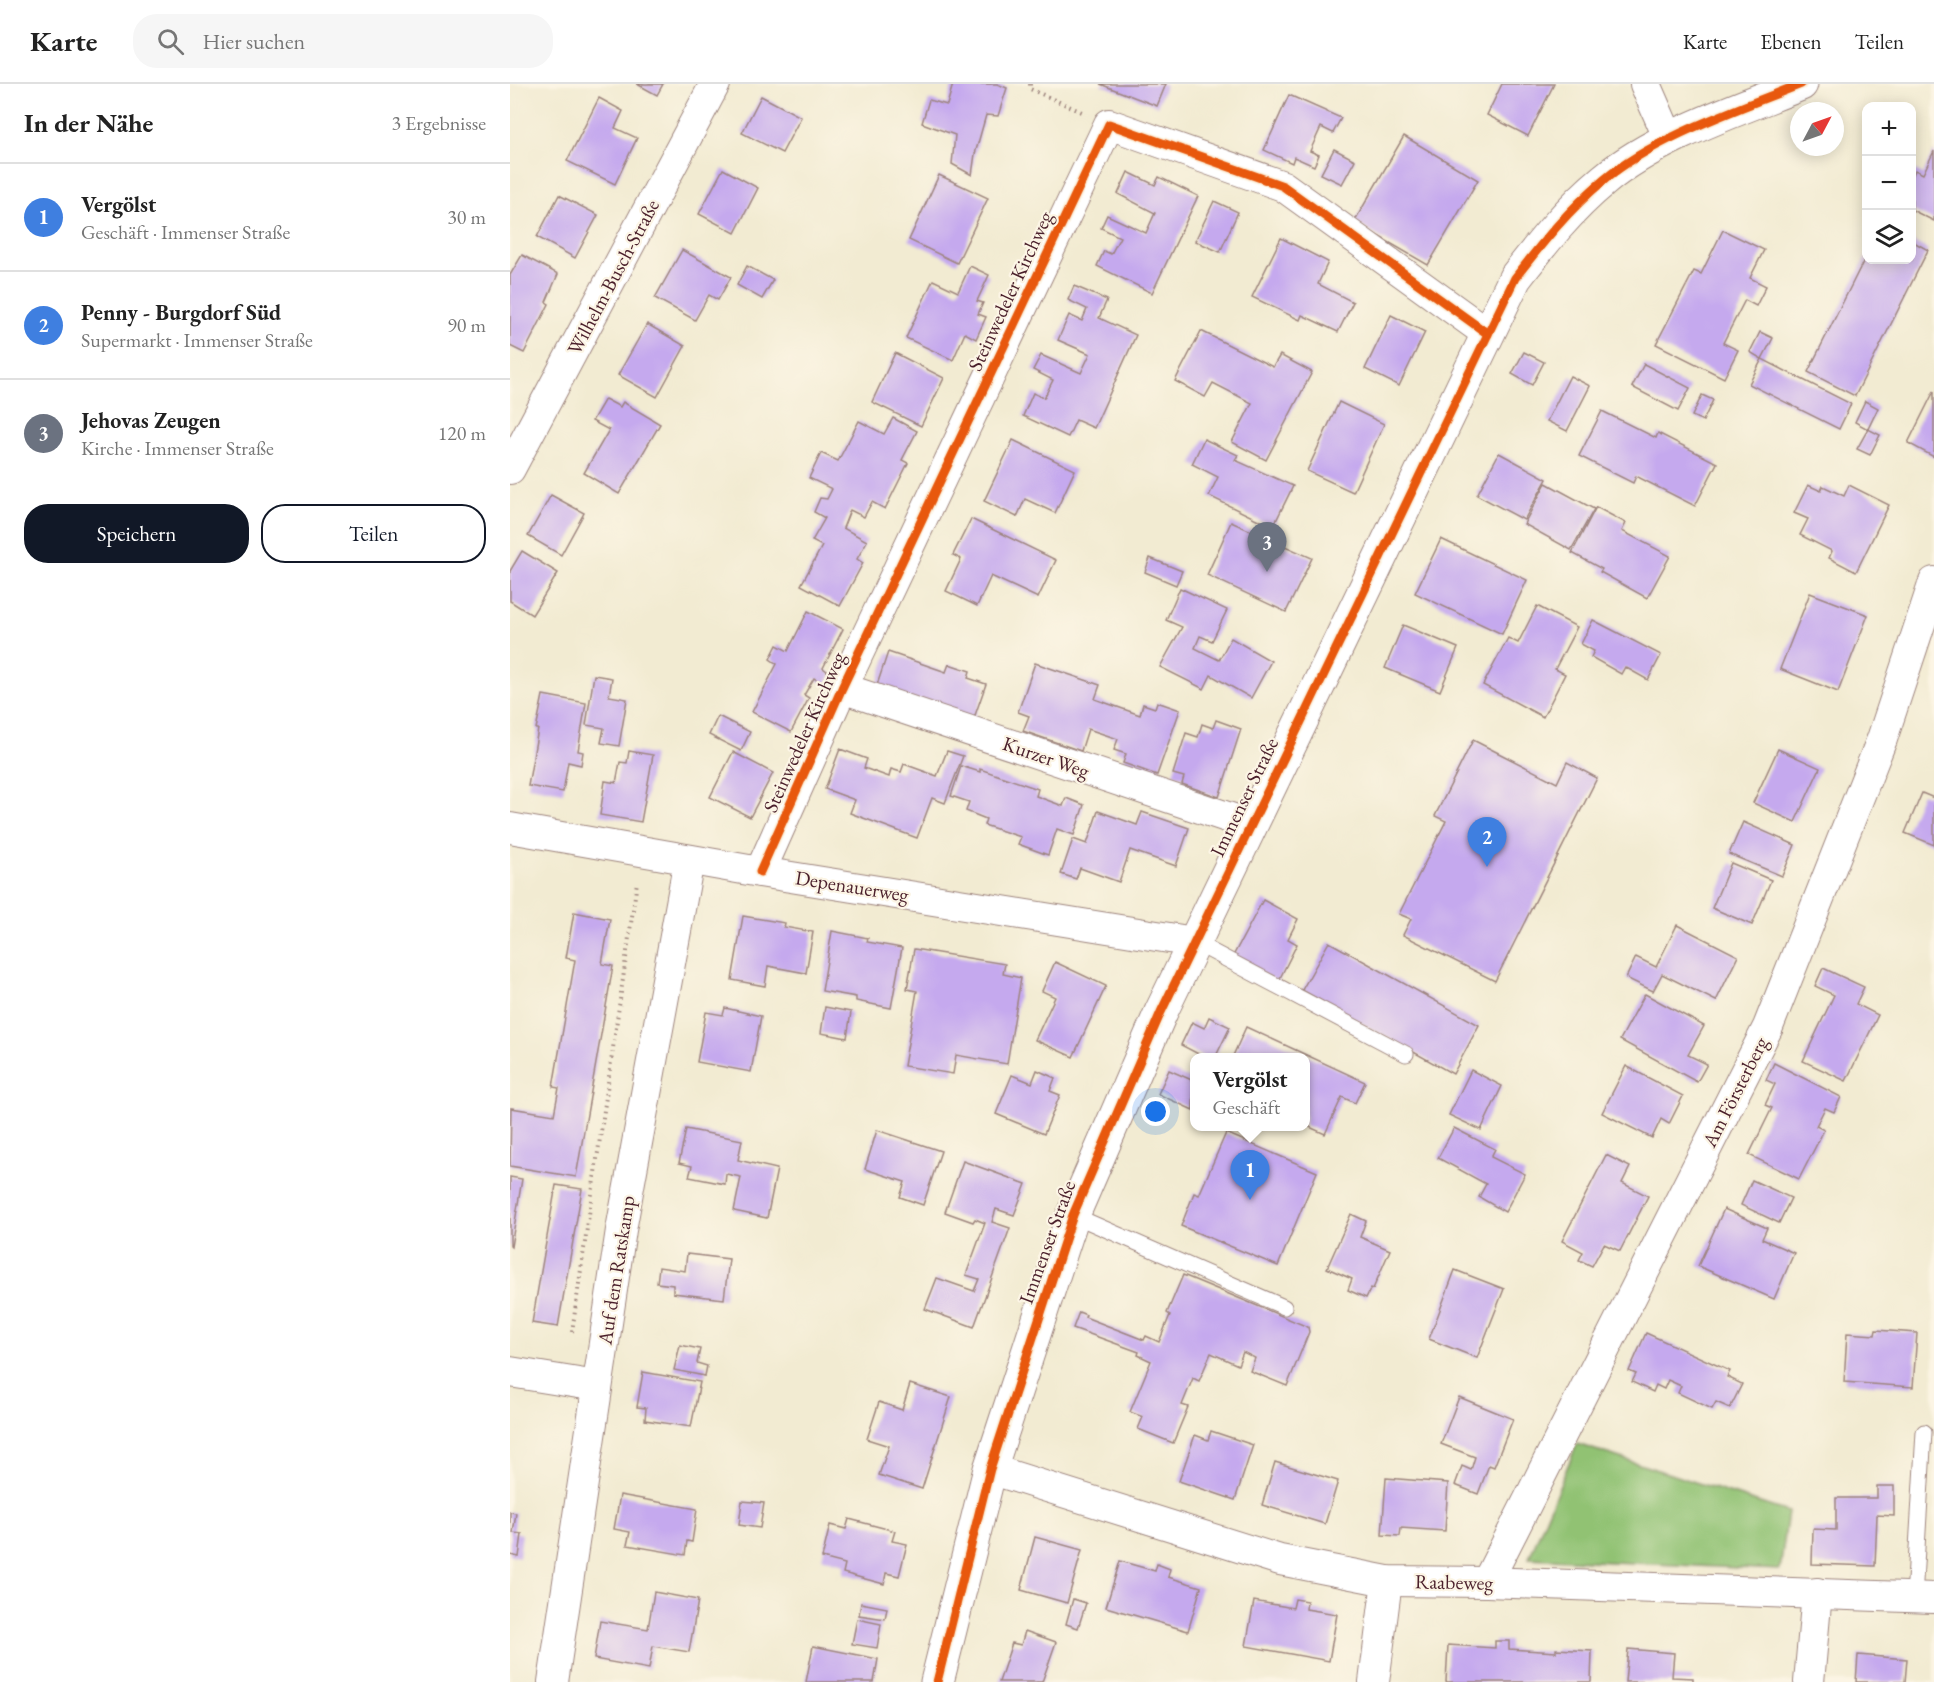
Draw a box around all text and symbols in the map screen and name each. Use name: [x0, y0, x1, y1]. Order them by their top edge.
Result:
search box: [133, 14, 553, 68]
text: Karte: [30, 23, 97, 59]
icon: search: [154, 25, 187, 58]
text: Hier suchen: [202, 27, 305, 56]
text: Karte: [1683, 28, 1727, 55]
text: Ebenen: [1760, 28, 1821, 55]
text: Teilen: [1854, 28, 1904, 55]
north arrow: [1790, 102, 1844, 156]
map controls: [1862, 102, 1916, 264]
button: +: [1862, 102, 1916, 156]
text: In der Nähe: [24, 106, 153, 140]
text: 3 Ergebnisse: [391, 110, 486, 136]
button: −: [1862, 156, 1916, 210]
text: Vergölst: [81, 190, 156, 219]
street label: Wilhelm-Busch-Straße: [561, 195, 665, 359]
text: 1: [38, 204, 49, 230]
text: 30 m: [447, 204, 486, 230]
street label: Steinwedeler Kirchweg: [962, 207, 1059, 375]
button: layers: [1862, 210, 1916, 264]
text: Geschäft · Immenser Straße: [81, 219, 290, 245]
text: Penny - Burgdorf Süd: [81, 298, 281, 327]
text: 2: [38, 312, 49, 338]
text: 90 m: [447, 312, 486, 338]
text: Supermarkt · Immenser Straße: [81, 327, 313, 353]
text: Jehovas Zeugen: [81, 406, 221, 435]
text: 3: [38, 420, 49, 446]
text: 120 m: [438, 420, 486, 446]
text: Kirche · Immenser Straße: [81, 435, 274, 461]
button: Speichern: [24, 504, 249, 563]
button: Teilen: [261, 504, 486, 563]
pin: 3: [1248, 522, 1287, 572]
street label: Steinwedeler Kirchweg: [757, 647, 851, 816]
street label: Kurzer Weg: [999, 730, 1093, 784]
street label: Immenser Straße: [1204, 733, 1284, 861]
pin: 2: [1468, 818, 1506, 867]
street label: Depenauerweg: [794, 864, 911, 908]
street label: Am Försterberg: [1696, 1032, 1774, 1152]
popup: [1190, 1053, 1310, 1131]
text: Vergölst: [1212, 1065, 1288, 1094]
text: Geschäft: [1212, 1094, 1280, 1120]
your location: [1141, 1097, 1170, 1126]
pin: 1: [1230, 1150, 1270, 1200]
street label: Immenser Straße: [1013, 1177, 1081, 1307]
street label: Auf dem Ratskamp: [591, 1194, 641, 1347]
street label: Raabeweg: [1415, 1568, 1494, 1596]

